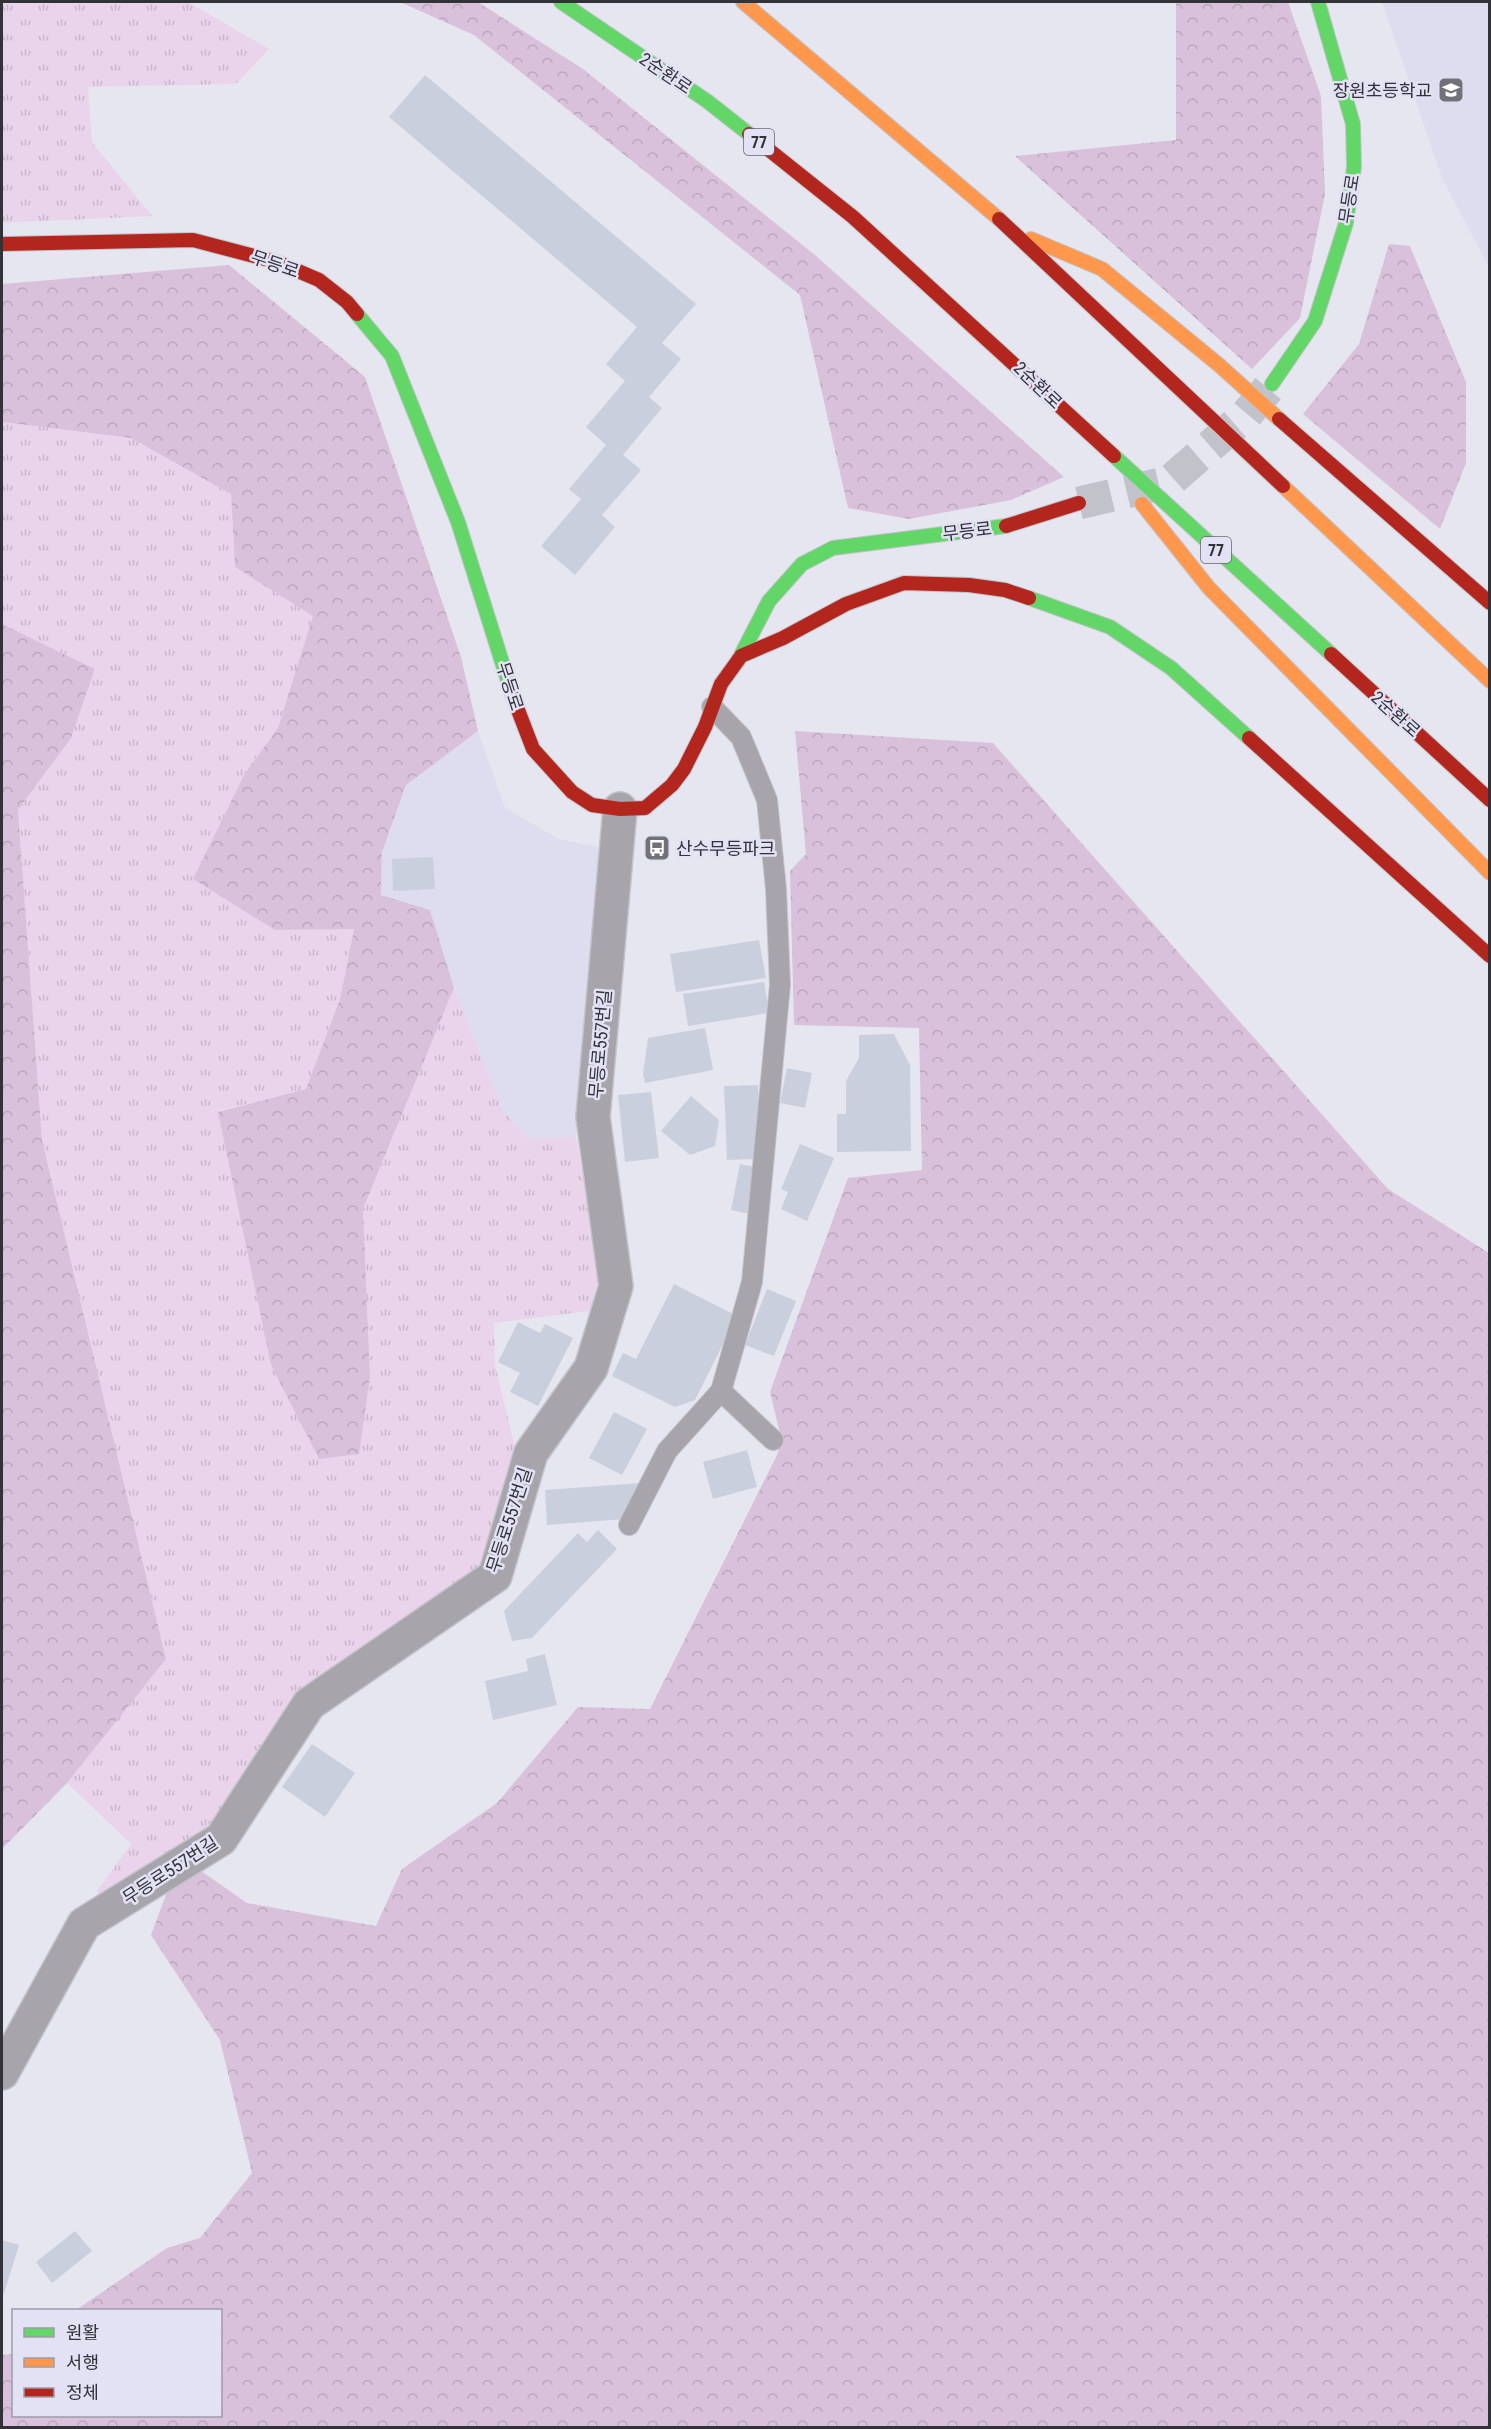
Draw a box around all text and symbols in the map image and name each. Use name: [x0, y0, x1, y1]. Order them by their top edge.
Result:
street label: 2순환로: [636, 48, 696, 98]
school or university icon: 장원초등학교: [1436, 75, 1466, 105]
place label: 장원초등학교: [1333, 80, 1432, 101]
road number: 77: [744, 129, 774, 155]
street label: 무등로: [1335, 173, 1363, 225]
street label: 무등로: [248, 246, 302, 282]
street label: 2순환로: [1010, 357, 1066, 413]
street label: 무등로: [941, 518, 993, 544]
road number: 77: [1201, 537, 1231, 563]
street label: 무등로: [492, 659, 528, 713]
street label: 2순환로: [1367, 687, 1425, 741]
bus stop icon: 산수무등파크: [642, 833, 672, 863]
place label: 산수무등파크: [676, 838, 775, 859]
street label: 무등로557번길: [585, 989, 615, 1099]
street label: 무등로557번길: [482, 1465, 536, 1575]
street label: 무등로557번길: [118, 1831, 222, 1909]
legend: [12, 2309, 222, 2417]
text: 원활: [66, 2322, 99, 2343]
text: 서행: [66, 2352, 99, 2373]
text: 정체: [66, 2382, 99, 2403]

